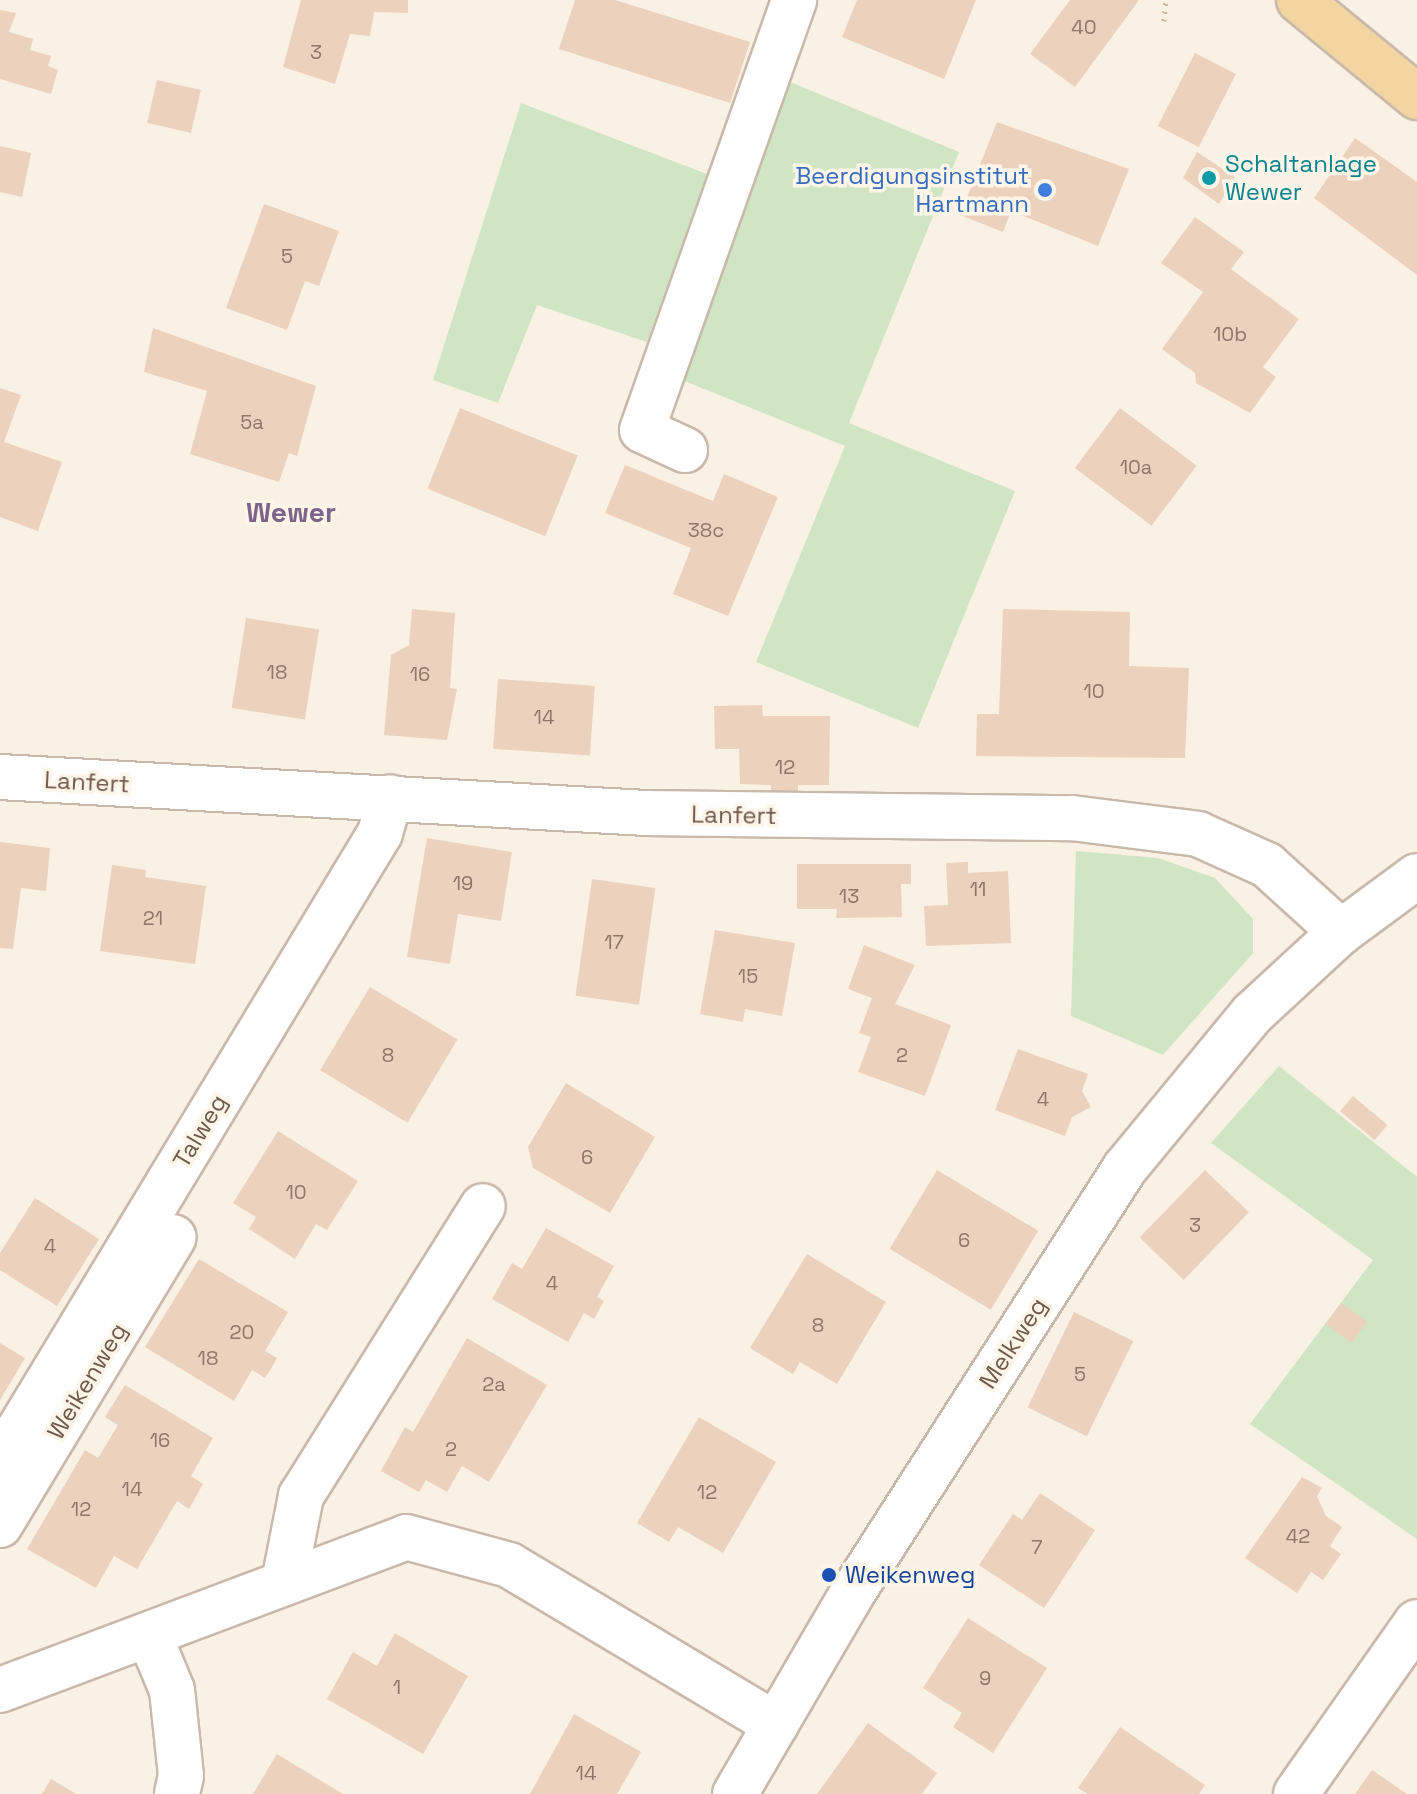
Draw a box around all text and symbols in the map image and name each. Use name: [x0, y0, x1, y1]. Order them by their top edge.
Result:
house number: 40: [1071, 15, 1097, 39]
house number: 3: [310, 40, 322, 64]
place label: Schaltanlage Wewer: [1225, 150, 1377, 206]
place label: Beerdigungsinstitut Hartmann: [795, 162, 1029, 218]
marker: Schaltanlage Wewer: [1200, 169, 1218, 187]
marker: Beerdigungsinstitut Hartmann: [1036, 181, 1054, 199]
house number: 5: [281, 244, 293, 268]
house number: 10b: [1213, 322, 1247, 346]
house number: 5a: [240, 410, 264, 434]
house number: 10a: [1120, 455, 1152, 479]
district label: Wewer: [246, 495, 336, 529]
house number: 38c: [688, 518, 724, 542]
house number: 18: [267, 660, 287, 684]
house number: 16: [410, 662, 430, 686]
house number: 10: [1083, 679, 1105, 703]
house number: 14: [534, 705, 554, 729]
house number: 12: [775, 755, 795, 779]
street label: Lanfert: [43, 765, 131, 799]
street label: Lanfert: [691, 800, 777, 830]
house number: 19: [453, 871, 473, 895]
house number: 11: [970, 877, 986, 901]
house number: 13: [839, 884, 859, 908]
house number: 21: [143, 906, 163, 930]
house number: 17: [604, 930, 624, 954]
house number: 15: [738, 964, 758, 988]
house number: 8: [382, 1043, 394, 1067]
house number: 2: [896, 1043, 908, 1067]
house number: 4: [1037, 1087, 1049, 1111]
street label: Talweg: [167, 1089, 233, 1173]
house number: 6: [581, 1145, 593, 1169]
house number: 10: [285, 1180, 307, 1204]
house number: 3: [1189, 1213, 1201, 1237]
house number: 6: [958, 1228, 970, 1252]
house number: 4: [44, 1234, 56, 1258]
house number: 4: [546, 1271, 558, 1295]
street label: Melkweg: [973, 1292, 1053, 1394]
house number: 8: [812, 1313, 824, 1337]
street label: Weikenweg: [41, 1318, 133, 1444]
house number: 20: [230, 1320, 254, 1344]
house number: 18: [198, 1346, 218, 1370]
house number: 5: [1074, 1362, 1086, 1386]
house number: 2a: [482, 1372, 506, 1396]
house number: 16: [150, 1428, 170, 1452]
house number: 2: [445, 1437, 457, 1461]
house number: 14: [122, 1477, 142, 1501]
house number: 12: [697, 1480, 717, 1504]
house number: 12: [71, 1497, 91, 1521]
house number: 42: [1286, 1524, 1310, 1548]
house number: 7: [1031, 1535, 1043, 1559]
place label: Weikenweg: [845, 1561, 975, 1589]
marker: Weikenweg: [820, 1566, 838, 1584]
house number: 9: [979, 1666, 991, 1690]
house number: 1: [393, 1675, 401, 1699]
house number: 14: [576, 1761, 596, 1785]

